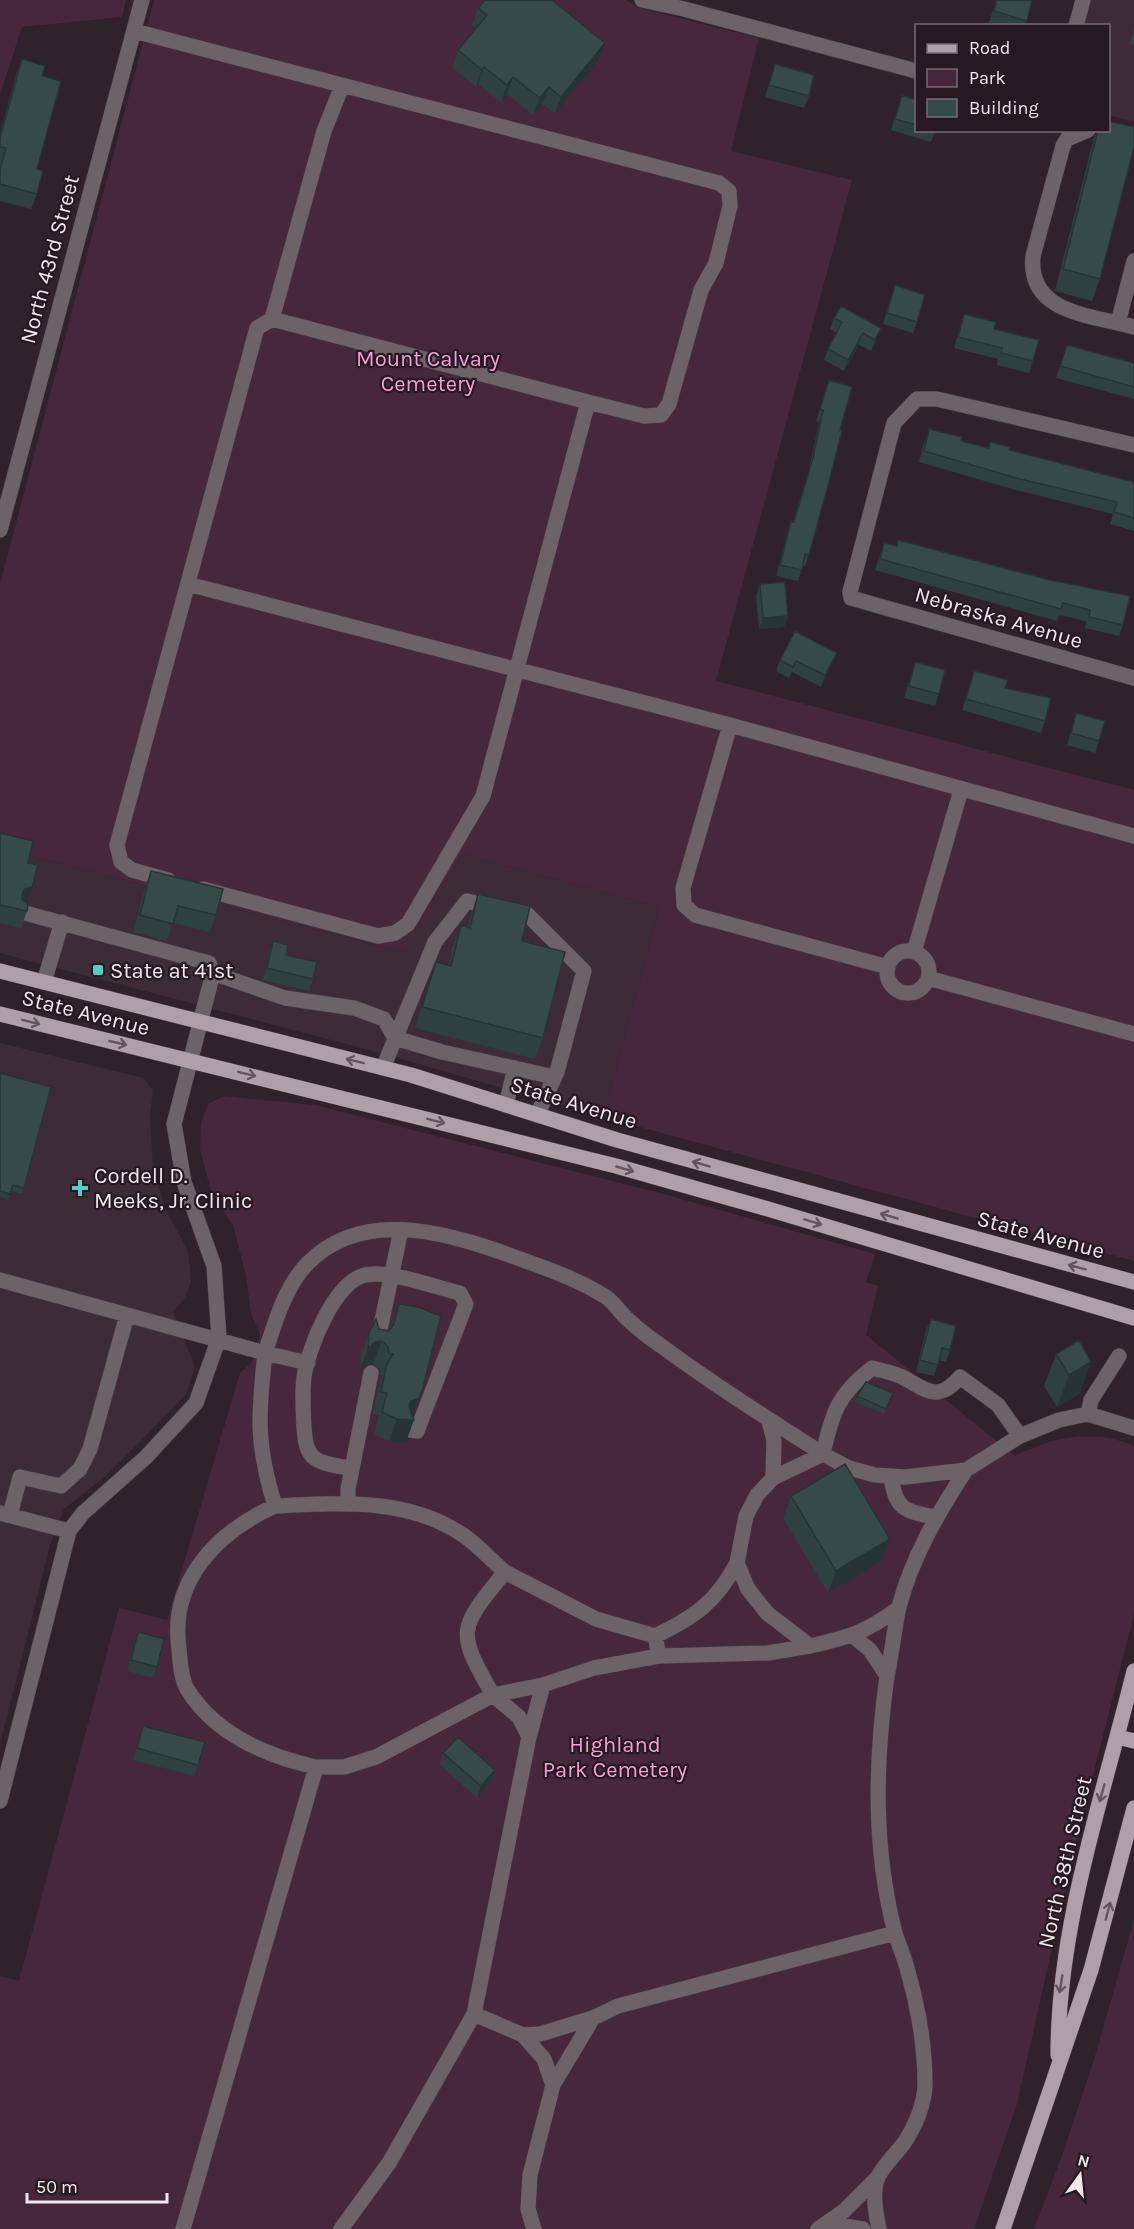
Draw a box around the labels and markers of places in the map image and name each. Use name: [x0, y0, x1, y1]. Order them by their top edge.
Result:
place label: State at 41st: [110, 958, 233, 984]
marker: State at 41st: [91, 963, 105, 977]
place label: Cordell D. Meeks, Jr. Clinic: [94, 1163, 252, 1214]
marker: Cordell D. Meeks, Jr. Clinic: [71, 1179, 89, 1197]

